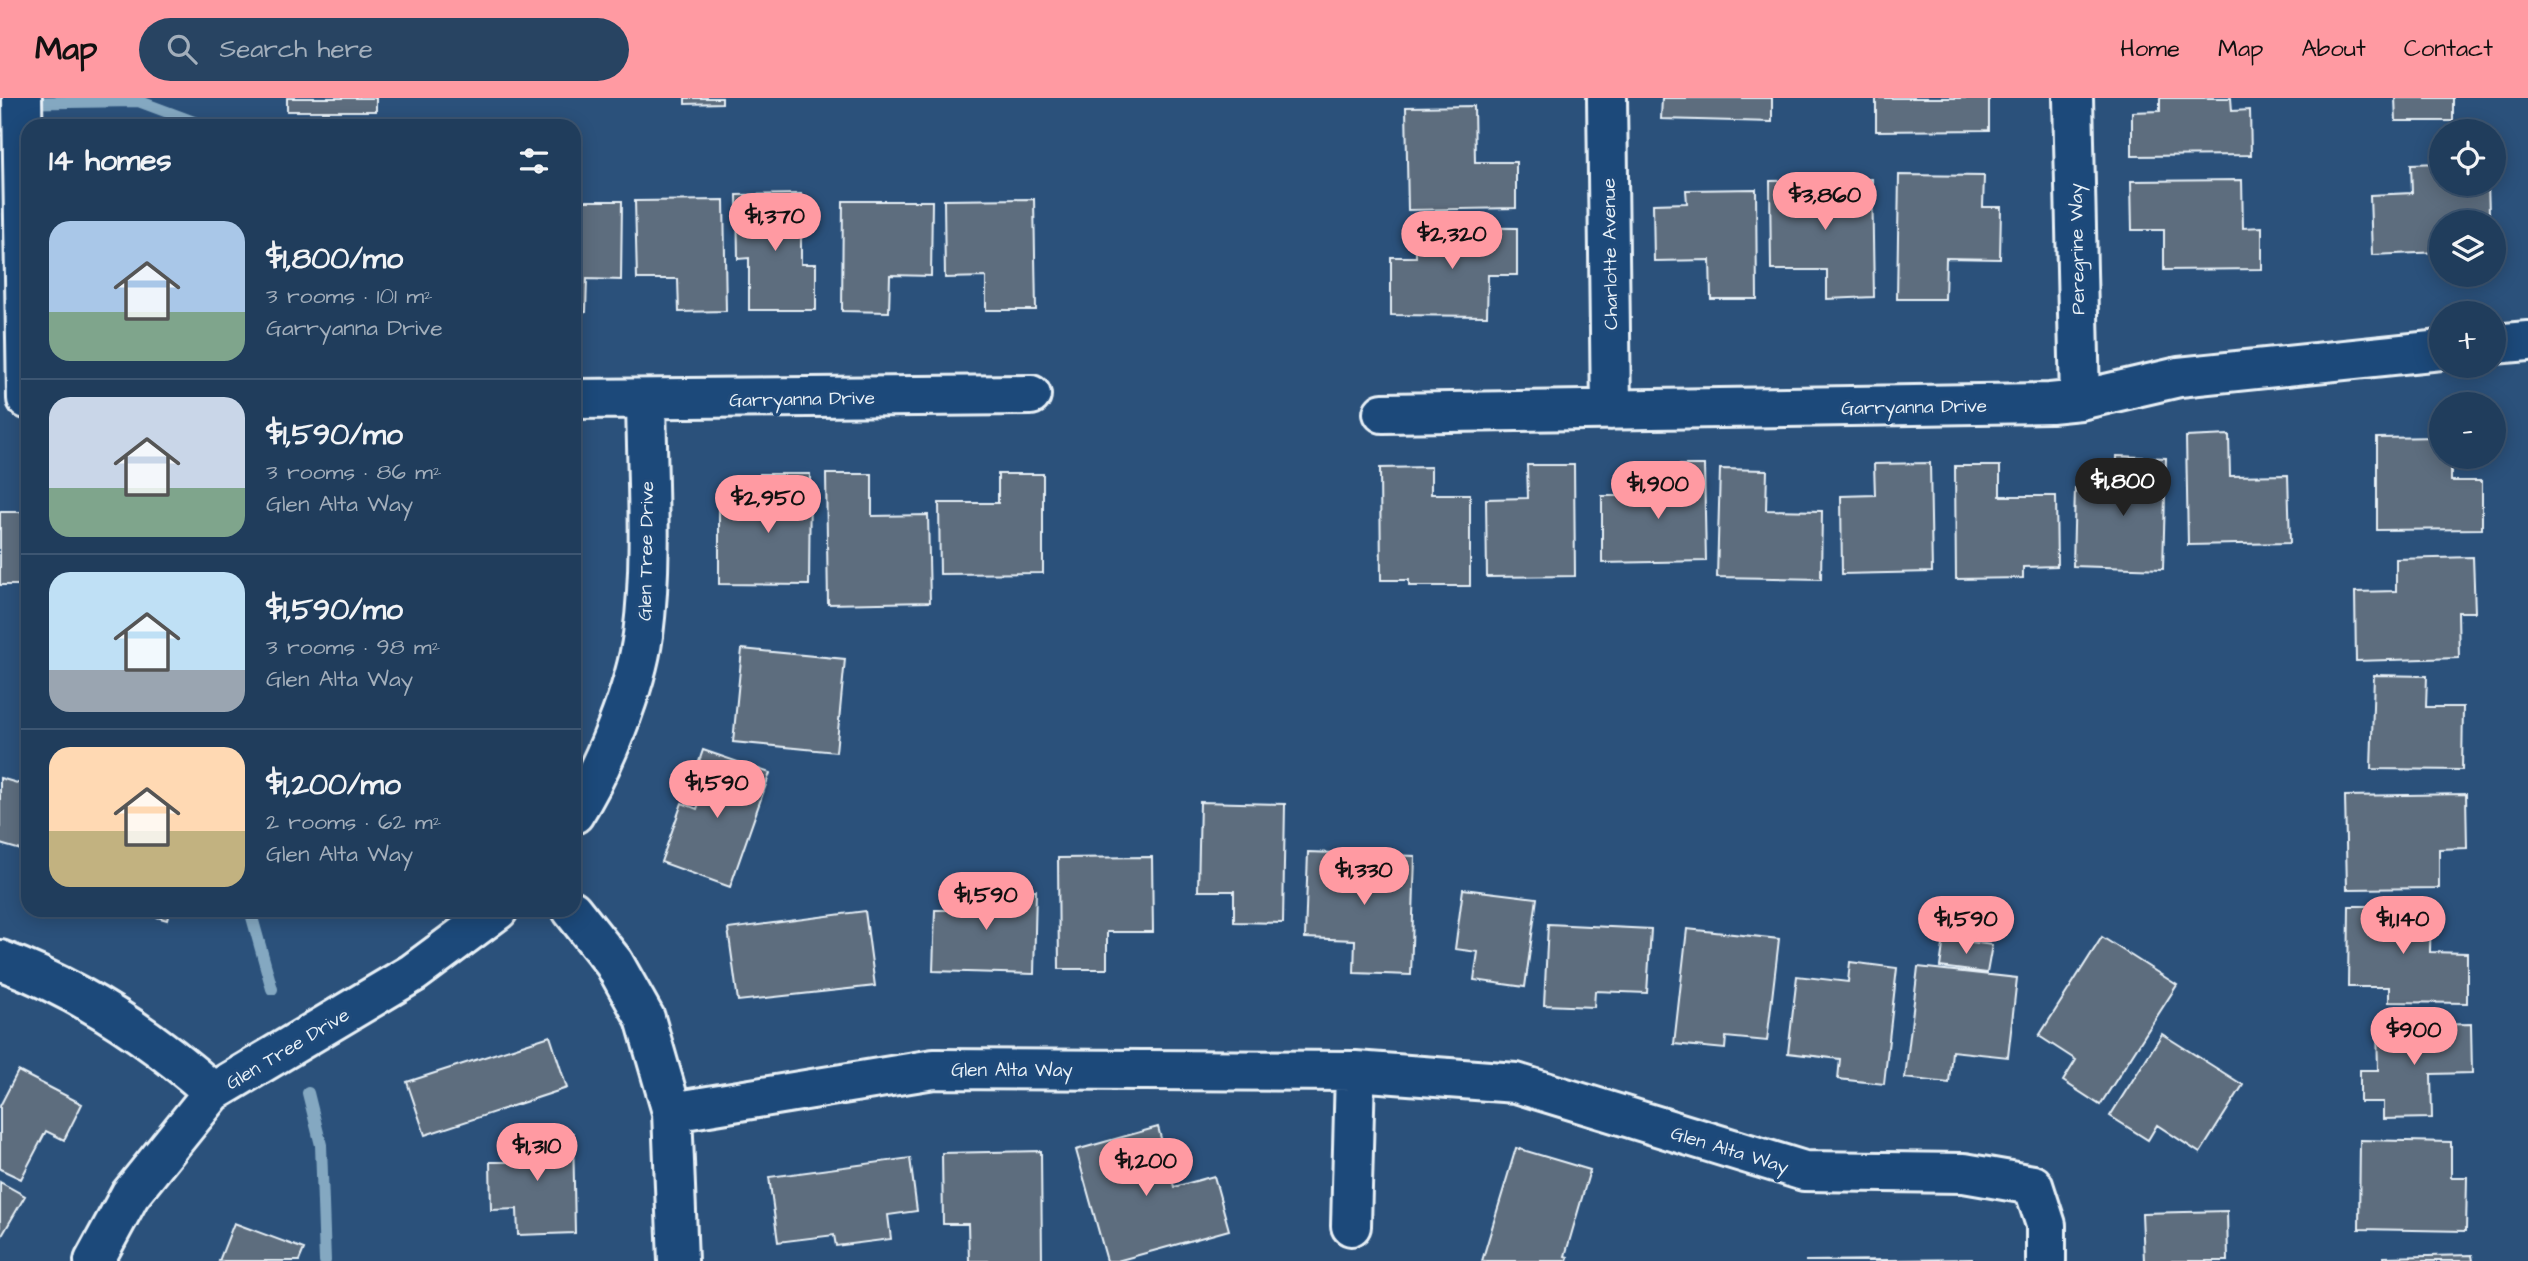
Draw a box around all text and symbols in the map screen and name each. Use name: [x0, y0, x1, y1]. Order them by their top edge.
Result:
search box: [139, 18, 629, 81]
text: Map: [35, 26, 97, 72]
icon: search: [163, 30, 201, 68]
text: Search here: [219, 31, 373, 67]
text: Home: [2120, 32, 2180, 66]
text: Map: [2218, 32, 2263, 66]
text: About: [2301, 32, 2366, 66]
text: Contact: [2404, 32, 2493, 66]
map controls: [2429, 119, 2506, 469]
button: locate: [2429, 119, 2506, 196]
text: 14 homes: [49, 140, 172, 182]
icon: filters: [515, 142, 553, 180]
pin: $3,860: [1768, 172, 1882, 232]
street label: Charlotte Avenue: [1596, 178, 1625, 330]
text: $3,860: [1789, 179, 1861, 211]
street label: Peregrine Way: [2063, 182, 2093, 315]
pin: $1,370: [718, 194, 832, 253]
text: $1,370: [745, 200, 805, 232]
button: layers: [2429, 210, 2506, 287]
pin: $2,320: [1395, 212, 1509, 271]
text: $2,320: [1417, 218, 1487, 250]
text: $1,800/mo: [266, 238, 403, 280]
icon: home: [105, 249, 189, 333]
text: 3 rooms · 101 m²: [266, 280, 433, 312]
button: +: [2429, 301, 2506, 378]
text: Garryanna Drive: [266, 312, 443, 344]
street label: Garryanna Drive: [729, 385, 875, 415]
button: −: [2429, 392, 2506, 469]
street label: Garryanna Drive: [1841, 393, 1987, 423]
text: $1,590/mo: [266, 414, 403, 456]
icon: home: [105, 425, 189, 509]
text: 3 rooms · 86 m²: [266, 456, 442, 488]
pin: $1,800: [2066, 458, 2180, 518]
pin: $1,900: [1601, 462, 1715, 521]
text: $1,800: [2091, 465, 2155, 497]
text: $1,900: [1627, 468, 1689, 500]
pin: $2,950: [711, 476, 825, 535]
street label: Glen Tree Drive: [632, 481, 661, 621]
text: $2,950: [731, 482, 805, 514]
text: Glen Alta Way: [266, 488, 413, 520]
text: $1,590/mo: [266, 589, 403, 631]
icon: home: [105, 600, 189, 684]
text: 3 rooms · 98 m²: [266, 631, 440, 663]
text: Glen Alta Way: [266, 663, 413, 695]
pin: $1,590: [660, 760, 774, 820]
text: $1,200/mo: [266, 764, 401, 806]
text: $1,590: [685, 767, 749, 799]
icon: home: [105, 775, 189, 859]
text: 2 rooms · 62 m²: [266, 806, 441, 838]
text: Glen Alta Way: [266, 838, 413, 870]
pin: $1,330: [1307, 848, 1421, 907]
text: $1,330: [1335, 854, 1393, 886]
pin: $1,590: [929, 872, 1043, 932]
text: $1,590: [954, 879, 1018, 911]
pin: $1,590: [1909, 896, 2023, 956]
pin: $1,140: [2346, 896, 2460, 956]
text: $1,590: [1934, 903, 1998, 935]
text: $1,140: [2377, 903, 2429, 935]
street label: Glen Tree Drive: [221, 1002, 355, 1097]
pin: $900: [2373, 1007, 2455, 1067]
text: $900: [2387, 1014, 2441, 1046]
street label: Glen Alta Way: [951, 1057, 1073, 1085]
street label: Glen Alta Way: [1667, 1120, 1792, 1182]
pin: $1,310: [480, 1124, 594, 1183]
text: $1,310: [513, 1130, 562, 1162]
pin: $1,200: [1089, 1138, 1203, 1198]
text: $1,200: [1115, 1145, 1177, 1177]

